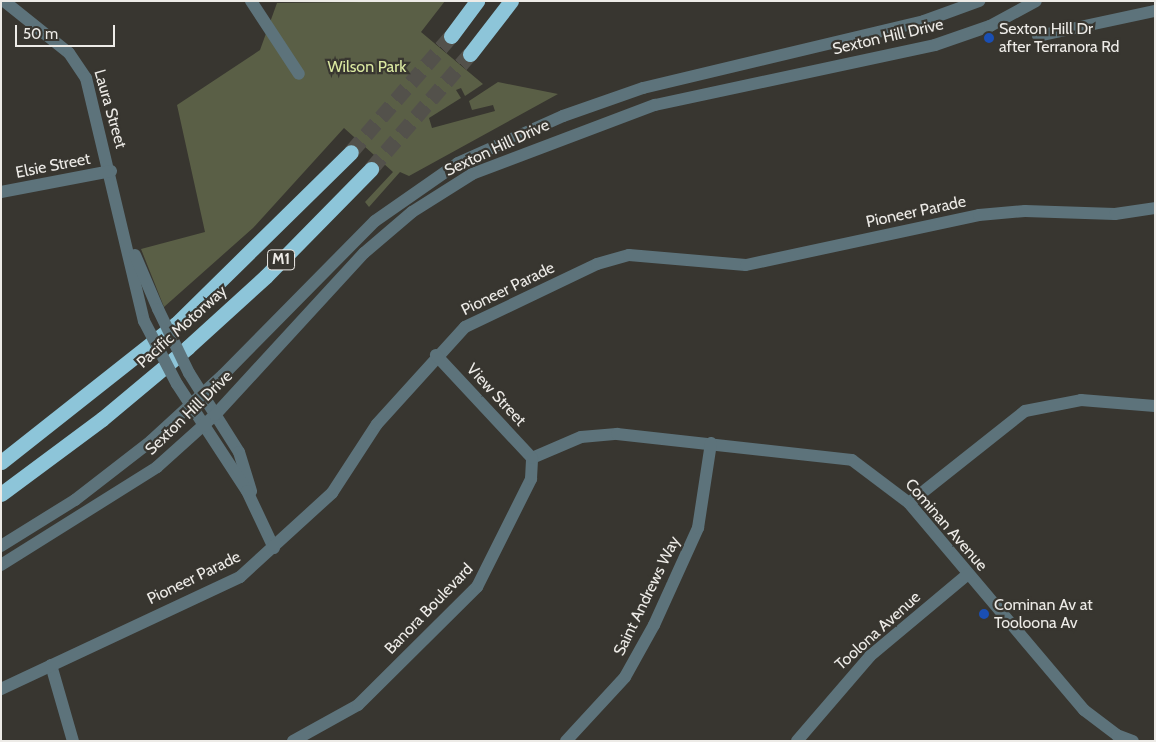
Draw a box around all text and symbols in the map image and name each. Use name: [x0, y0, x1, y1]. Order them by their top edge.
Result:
scale bar: [18, 15, 118, 47]
street label: Sexton Hill Drive: [831, 15, 945, 59]
place label: Sexton Hill Dr after Terranora Rd: [999, 19, 1119, 57]
text: 50 m: [23, 25, 58, 43]
marker: Sexton Hill Dr after Terranora Rd: [983, 32, 995, 44]
park label: Wilson Park: [327, 57, 407, 77]
street label: Laura Street: [90, 67, 130, 151]
street label: Sexton Hill Drive: [442, 115, 552, 181]
street label: Elsie Street: [14, 149, 92, 183]
street label: Pioneer Parade: [864, 192, 968, 232]
road number: M1: [266, 248, 296, 272]
street label: Pioneer Parade: [458, 258, 558, 320]
street label: Pacific Motorway: [133, 282, 231, 372]
street label: View Street: [462, 360, 530, 430]
street label: Sexton Hill Drive: [142, 367, 236, 459]
street label: Cominan Avenue: [901, 475, 991, 575]
street label: Saint Andrews Way: [610, 533, 684, 659]
street label: Pioneer Parade: [144, 547, 244, 609]
street label: Banora Boulevard: [381, 560, 477, 658]
street label: Toolona Avenue: [831, 588, 925, 674]
place label: Cominan Av at Tooloona Av: [994, 595, 1093, 633]
marker: Cominan Av at Tooloona Av: [978, 608, 990, 620]

